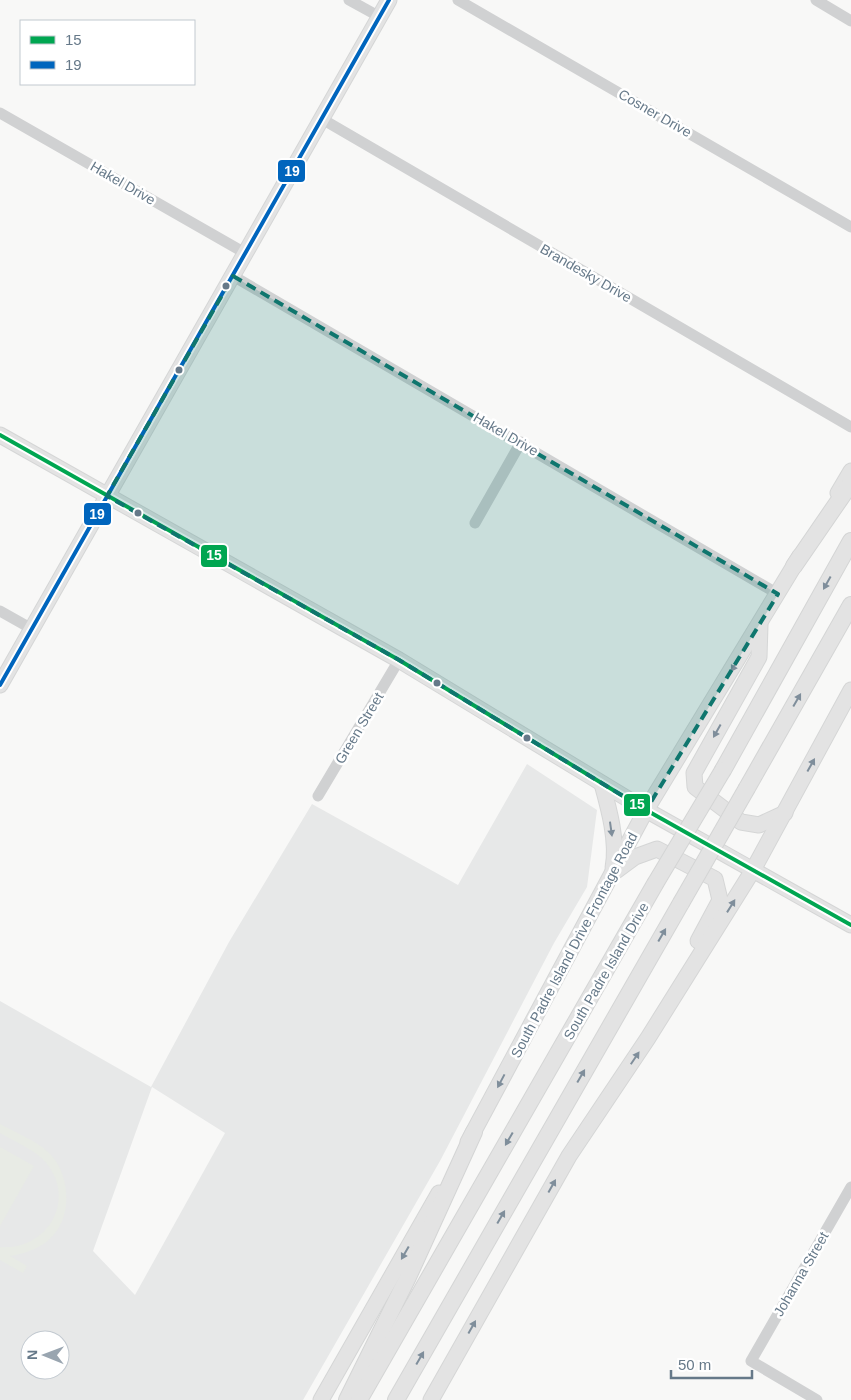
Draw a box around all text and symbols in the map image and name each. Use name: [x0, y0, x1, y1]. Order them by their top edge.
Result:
legend: [20, 20, 195, 85]
text: 15: [65, 31, 82, 48]
text: 19: [65, 56, 82, 73]
street label: Cosner Drive: [616, 86, 695, 140]
street label: Hakel Drive: [88, 158, 159, 208]
line badge: 19: [277, 159, 306, 183]
text: 19: [284, 163, 300, 179]
street label: Brandesky Drive: [538, 240, 635, 306]
unlabelled marker: [221, 281, 231, 291]
unlabelled marker: [174, 365, 184, 375]
street label: Hakel Drive: [471, 409, 542, 459]
line badge: 19: [83, 502, 112, 526]
text: 19: [89, 506, 105, 522]
unlabelled marker: [133, 508, 143, 518]
line badge: 15: [200, 544, 228, 568]
text: 15: [206, 547, 222, 563]
one-way arrow: [823, 576, 831, 591]
one-way arrow: [730, 658, 739, 671]
unlabelled marker: [432, 678, 442, 688]
street label: Green Street: [332, 689, 387, 766]
one-way arrow: [793, 693, 802, 706]
one-way arrow: [713, 724, 722, 738]
unlabelled marker: [522, 733, 532, 743]
one-way arrow: [807, 758, 816, 771]
line badge: 15: [623, 793, 651, 817]
text: 15: [629, 796, 645, 812]
one-way arrow: [607, 821, 615, 837]
street label: South Padre Island Drive Frontage Road: [507, 829, 641, 1061]
street label: South Padre Island Drive: [560, 899, 652, 1043]
one-way arrow: [726, 899, 736, 912]
one-way arrow: [658, 928, 667, 941]
one-way arrow: [630, 1051, 640, 1065]
one-way arrow: [577, 1069, 586, 1082]
one-way arrow: [497, 1074, 505, 1088]
one-way arrow: [505, 1131, 513, 1146]
one-way arrow: [548, 1178, 556, 1193]
one-way arrow: [496, 1210, 505, 1223]
street label: Johanna Street: [770, 1229, 832, 1319]
one-way arrow: [400, 1247, 409, 1260]
one-way arrow: [468, 1320, 476, 1334]
north arrow: [20, 1330, 70, 1380]
scale bar: [671, 1348, 752, 1380]
text: N: [24, 1350, 40, 1360]
one-way arrow: [416, 1350, 424, 1365]
text: 50 m: [678, 1356, 711, 1373]

